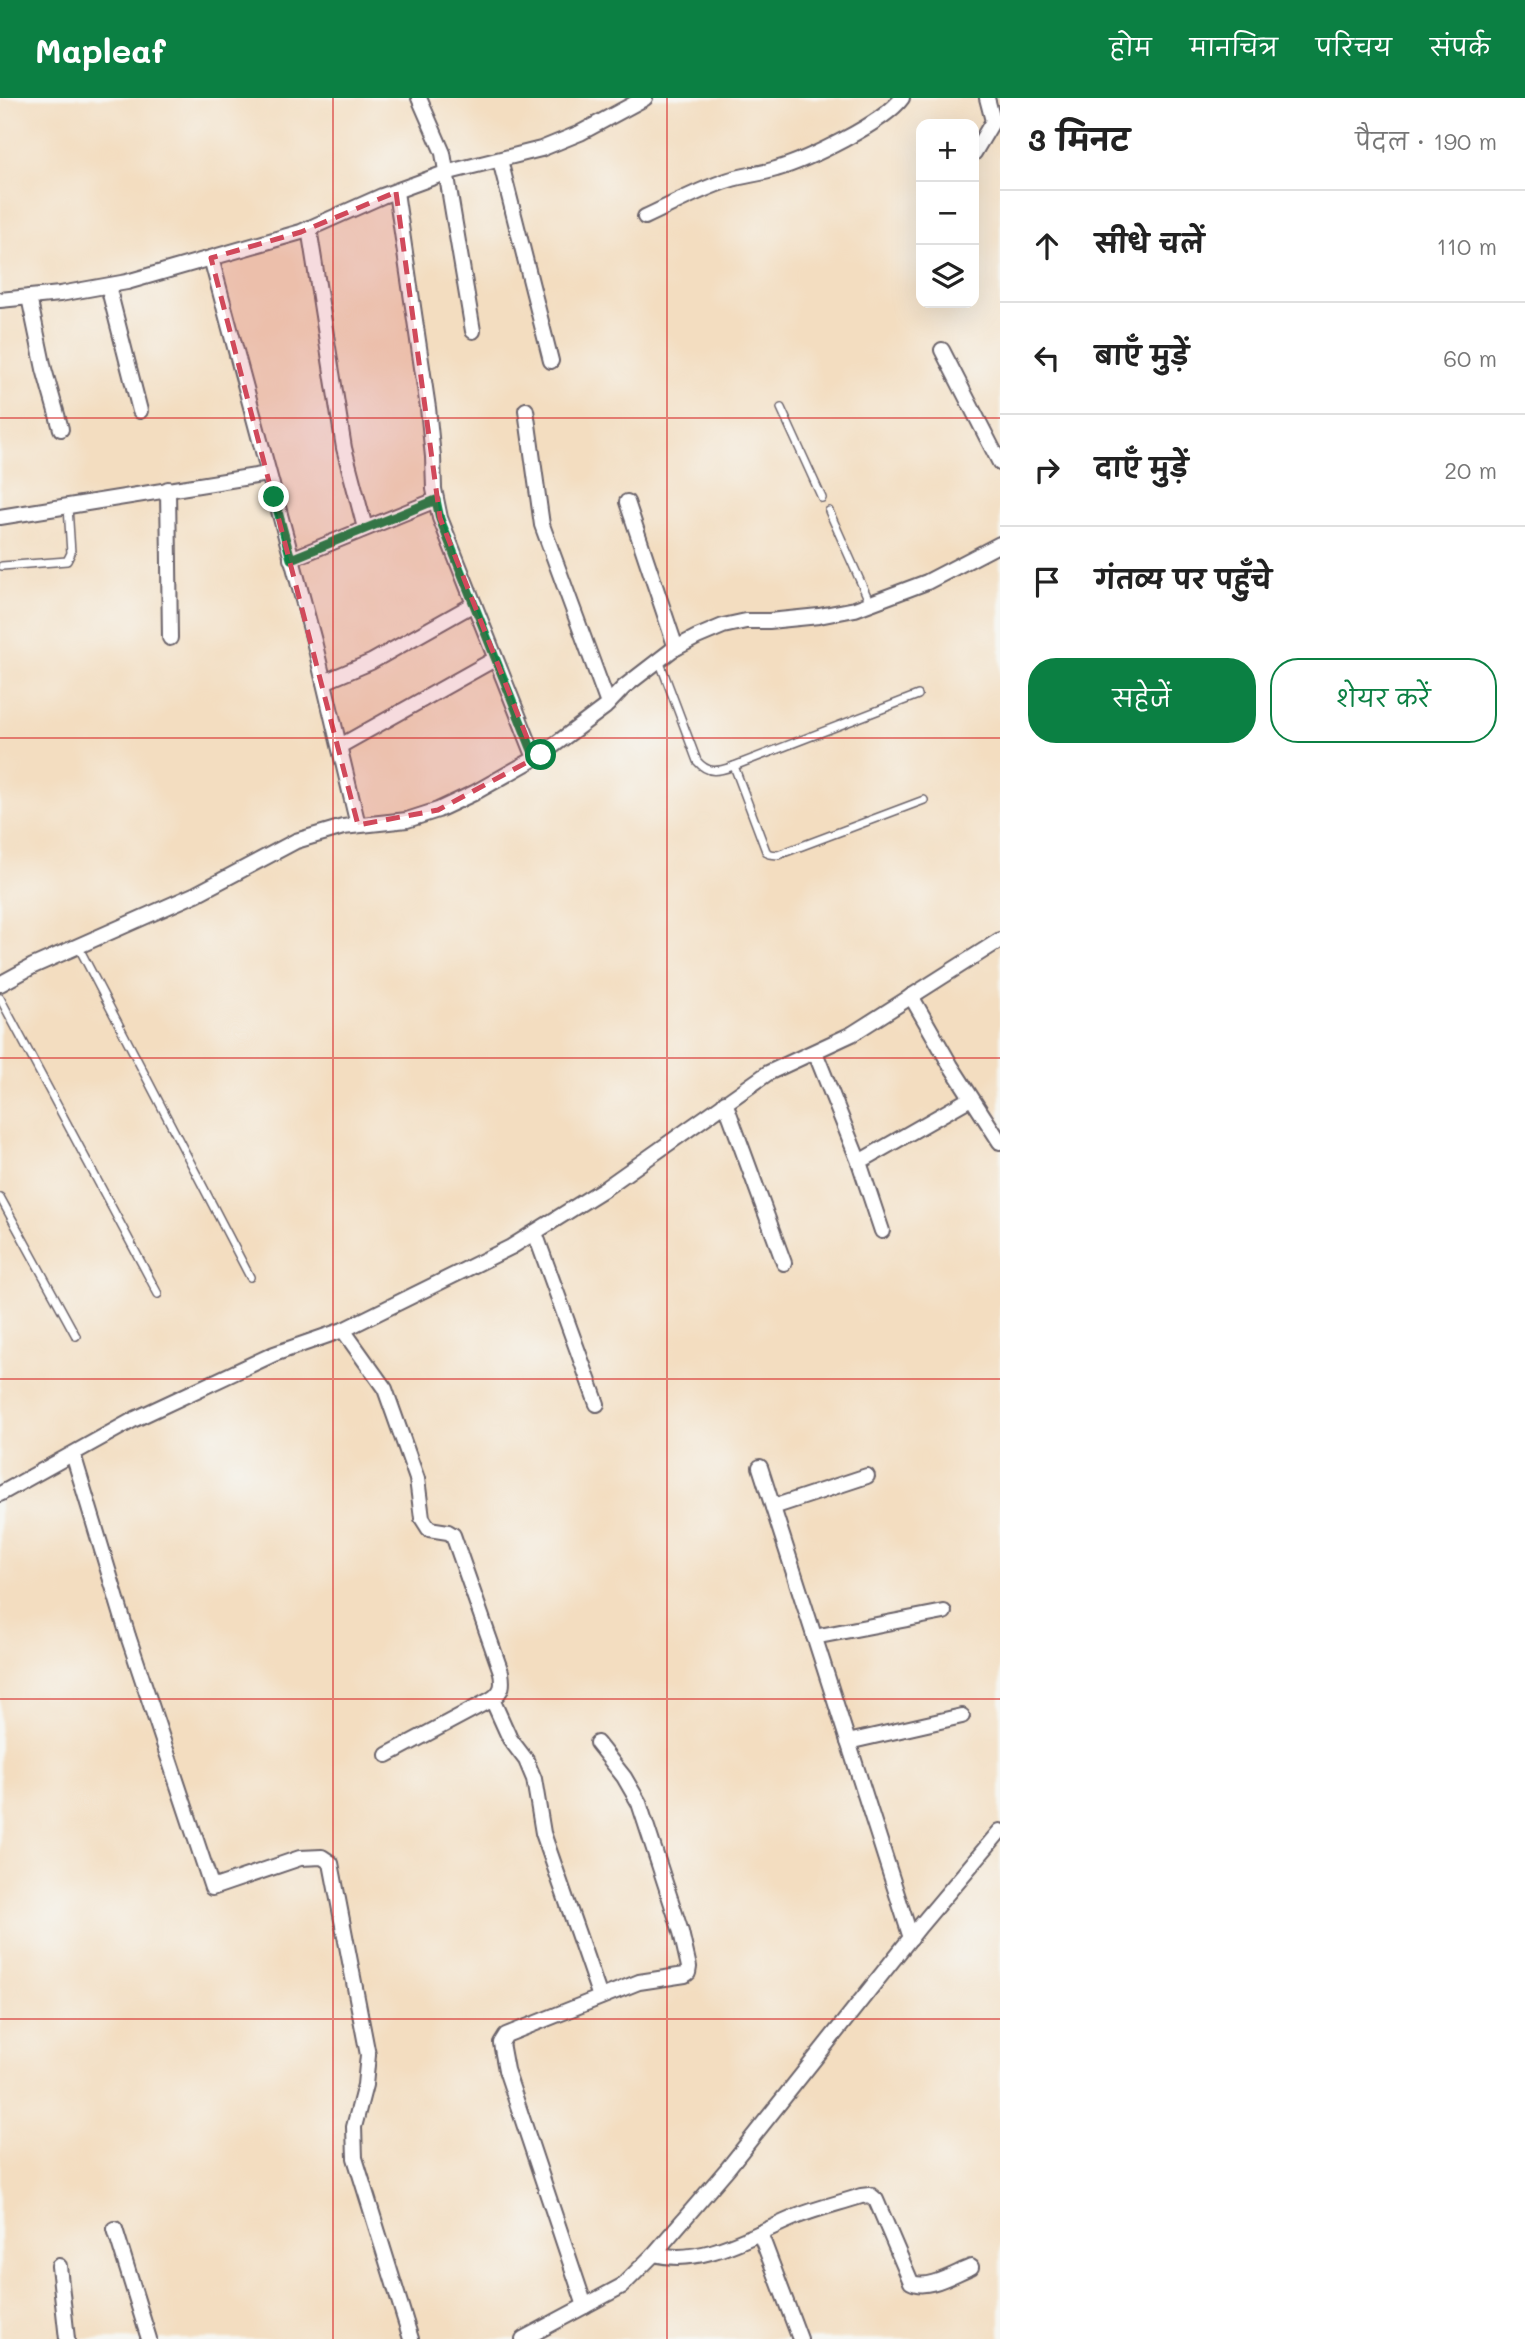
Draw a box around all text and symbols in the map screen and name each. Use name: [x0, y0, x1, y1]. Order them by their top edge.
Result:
text: Mapleaf: [35, 28, 166, 71]
text: होम: [1109, 31, 1152, 62]
text: मानचित्र: [1190, 31, 1278, 62]
text: परिचय: [1316, 31, 1392, 62]
text: संपर्क: [1430, 31, 1490, 62]
map controls: [916, 119, 979, 308]
button: +: [916, 119, 979, 182]
text: 3 मिनट: [1028, 119, 1130, 159]
text: पैदल · 190 m: [1355, 126, 1497, 156]
button: −: [916, 182, 979, 245]
text: सीधे चलें: [1095, 226, 1204, 260]
icon: ahead: [1028, 227, 1066, 265]
text: 110 m: [1437, 231, 1497, 261]
button: layers: [916, 245, 979, 308]
text: बाएँ मुड़ें: [1095, 338, 1189, 372]
icon: left: [1028, 339, 1066, 377]
text: 60 m: [1443, 343, 1497, 373]
text: दाएँ मुड़ें: [1095, 450, 1188, 484]
icon: right: [1028, 451, 1066, 489]
text: 20 m: [1444, 455, 1497, 485]
route end: [258, 481, 289, 512]
text: गंतव्य पर पहुँचे: [1095, 562, 1272, 596]
icon: arrive: [1028, 563, 1066, 601]
button: सहेजें: [1028, 658, 1256, 743]
button: शेयर करें: [1270, 658, 1497, 743]
route start: [525, 739, 556, 770]

